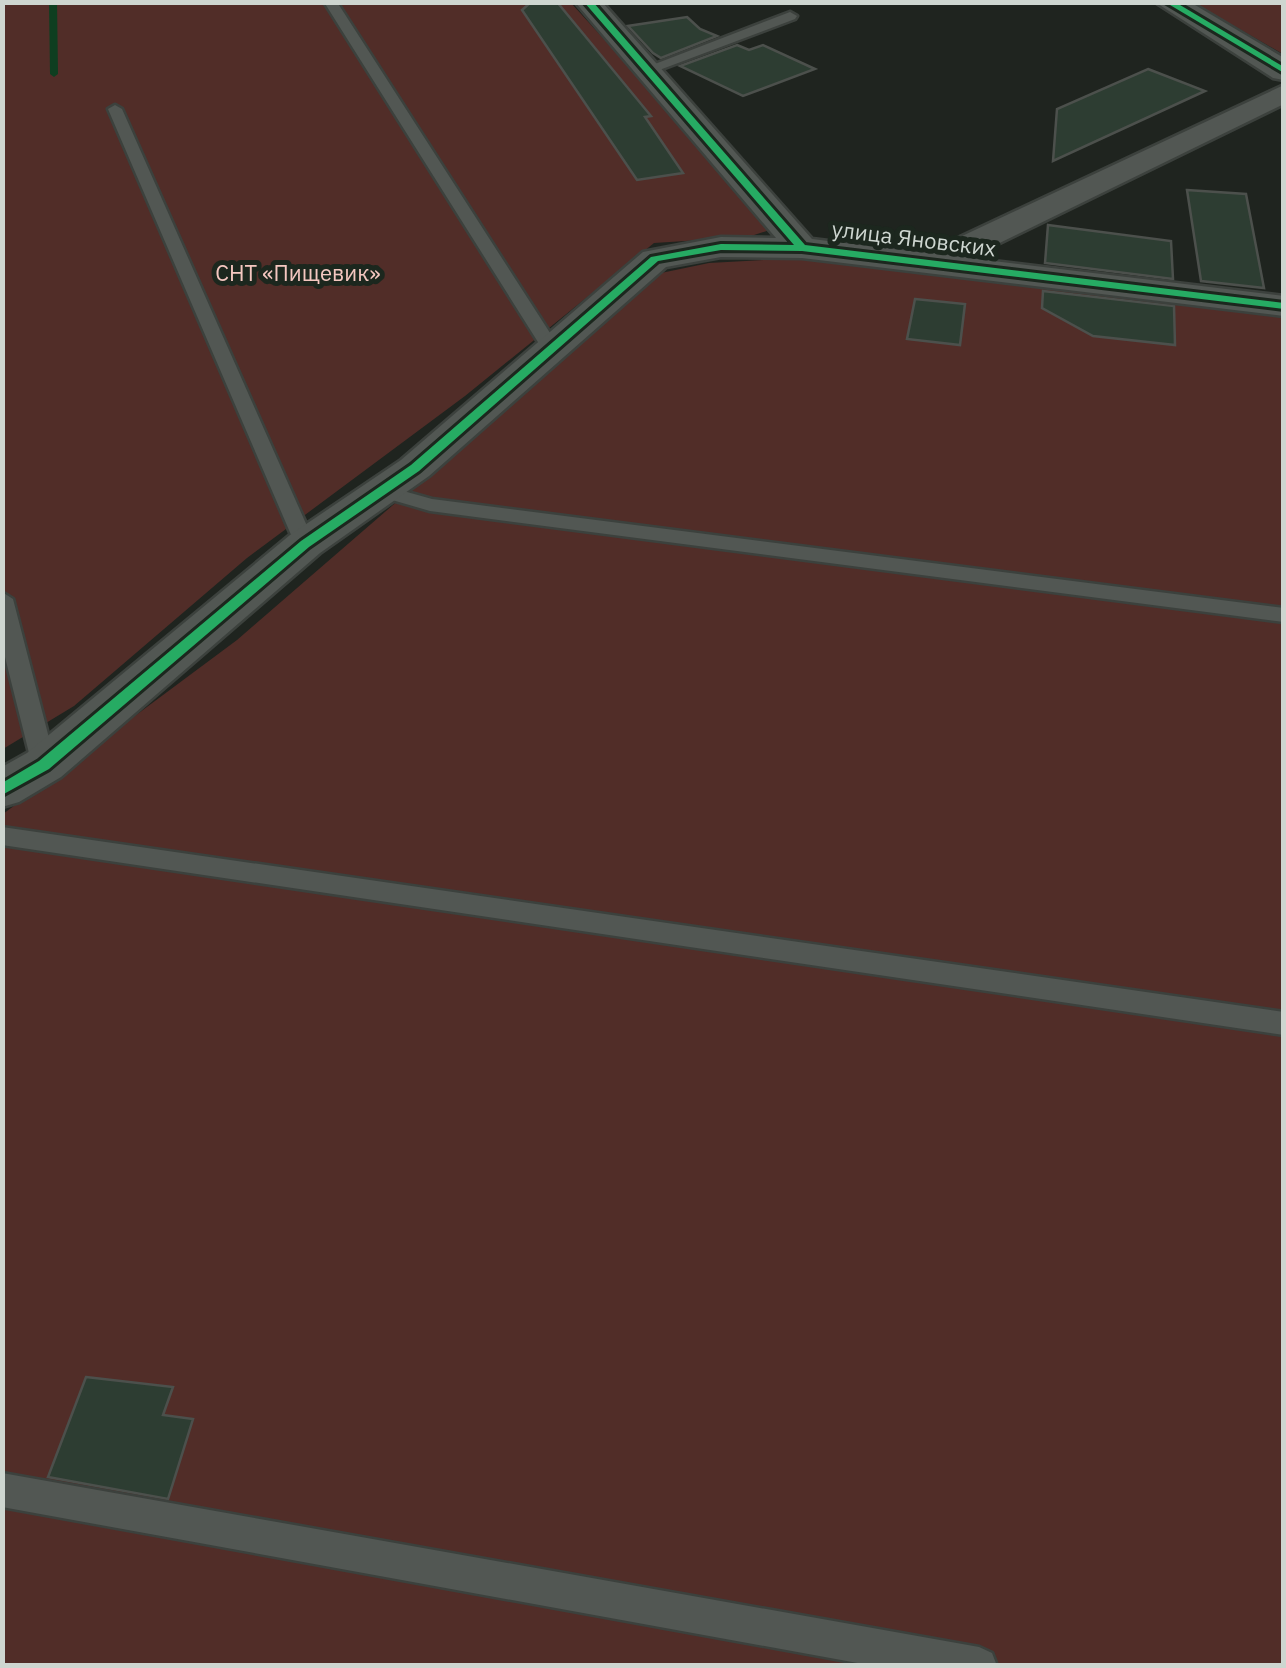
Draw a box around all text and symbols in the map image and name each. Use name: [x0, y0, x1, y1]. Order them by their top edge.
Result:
street label: улица Яновских: [830, 214, 998, 262]
park label: СНТ «Пищевик»: [215, 258, 381, 287]

